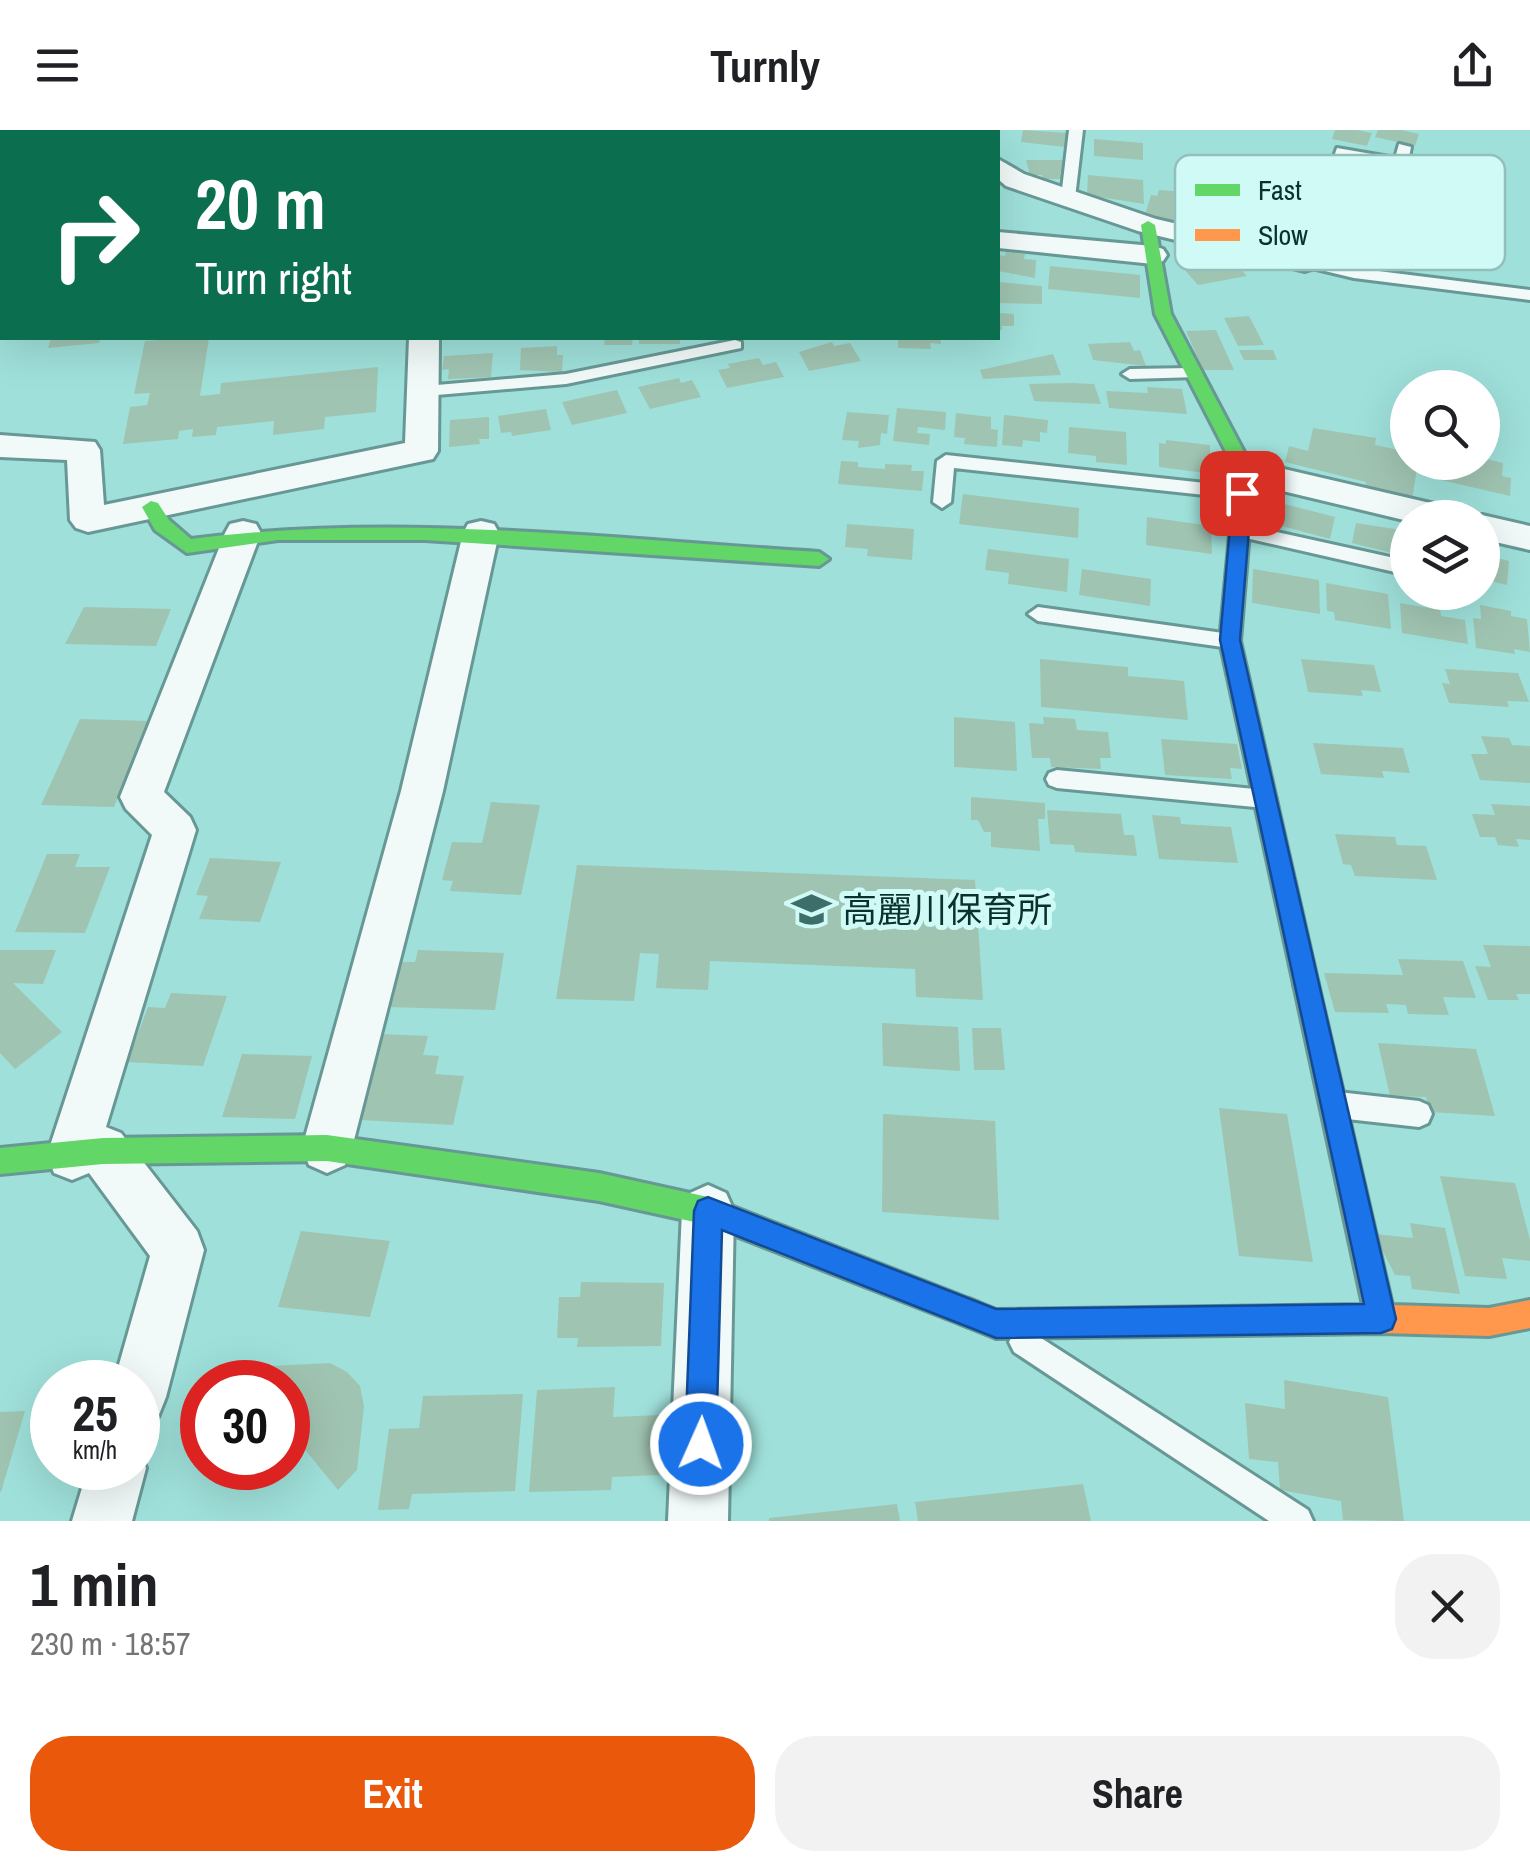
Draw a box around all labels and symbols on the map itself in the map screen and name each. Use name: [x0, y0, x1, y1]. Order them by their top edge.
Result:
legend: [1175, 155, 1505, 270]
text: Fast: [1258, 171, 1302, 209]
text: Slow: [1258, 216, 1308, 254]
pin: [1200, 451, 1285, 536]
place label: 高麗川保育所: [842, 886, 1052, 933]
school or university icon: 高麗川保育所: [791, 888, 833, 930]
speed limit sign: 30: [180, 1360, 310, 1490]
position arrow: [649, 1392, 753, 1496]

